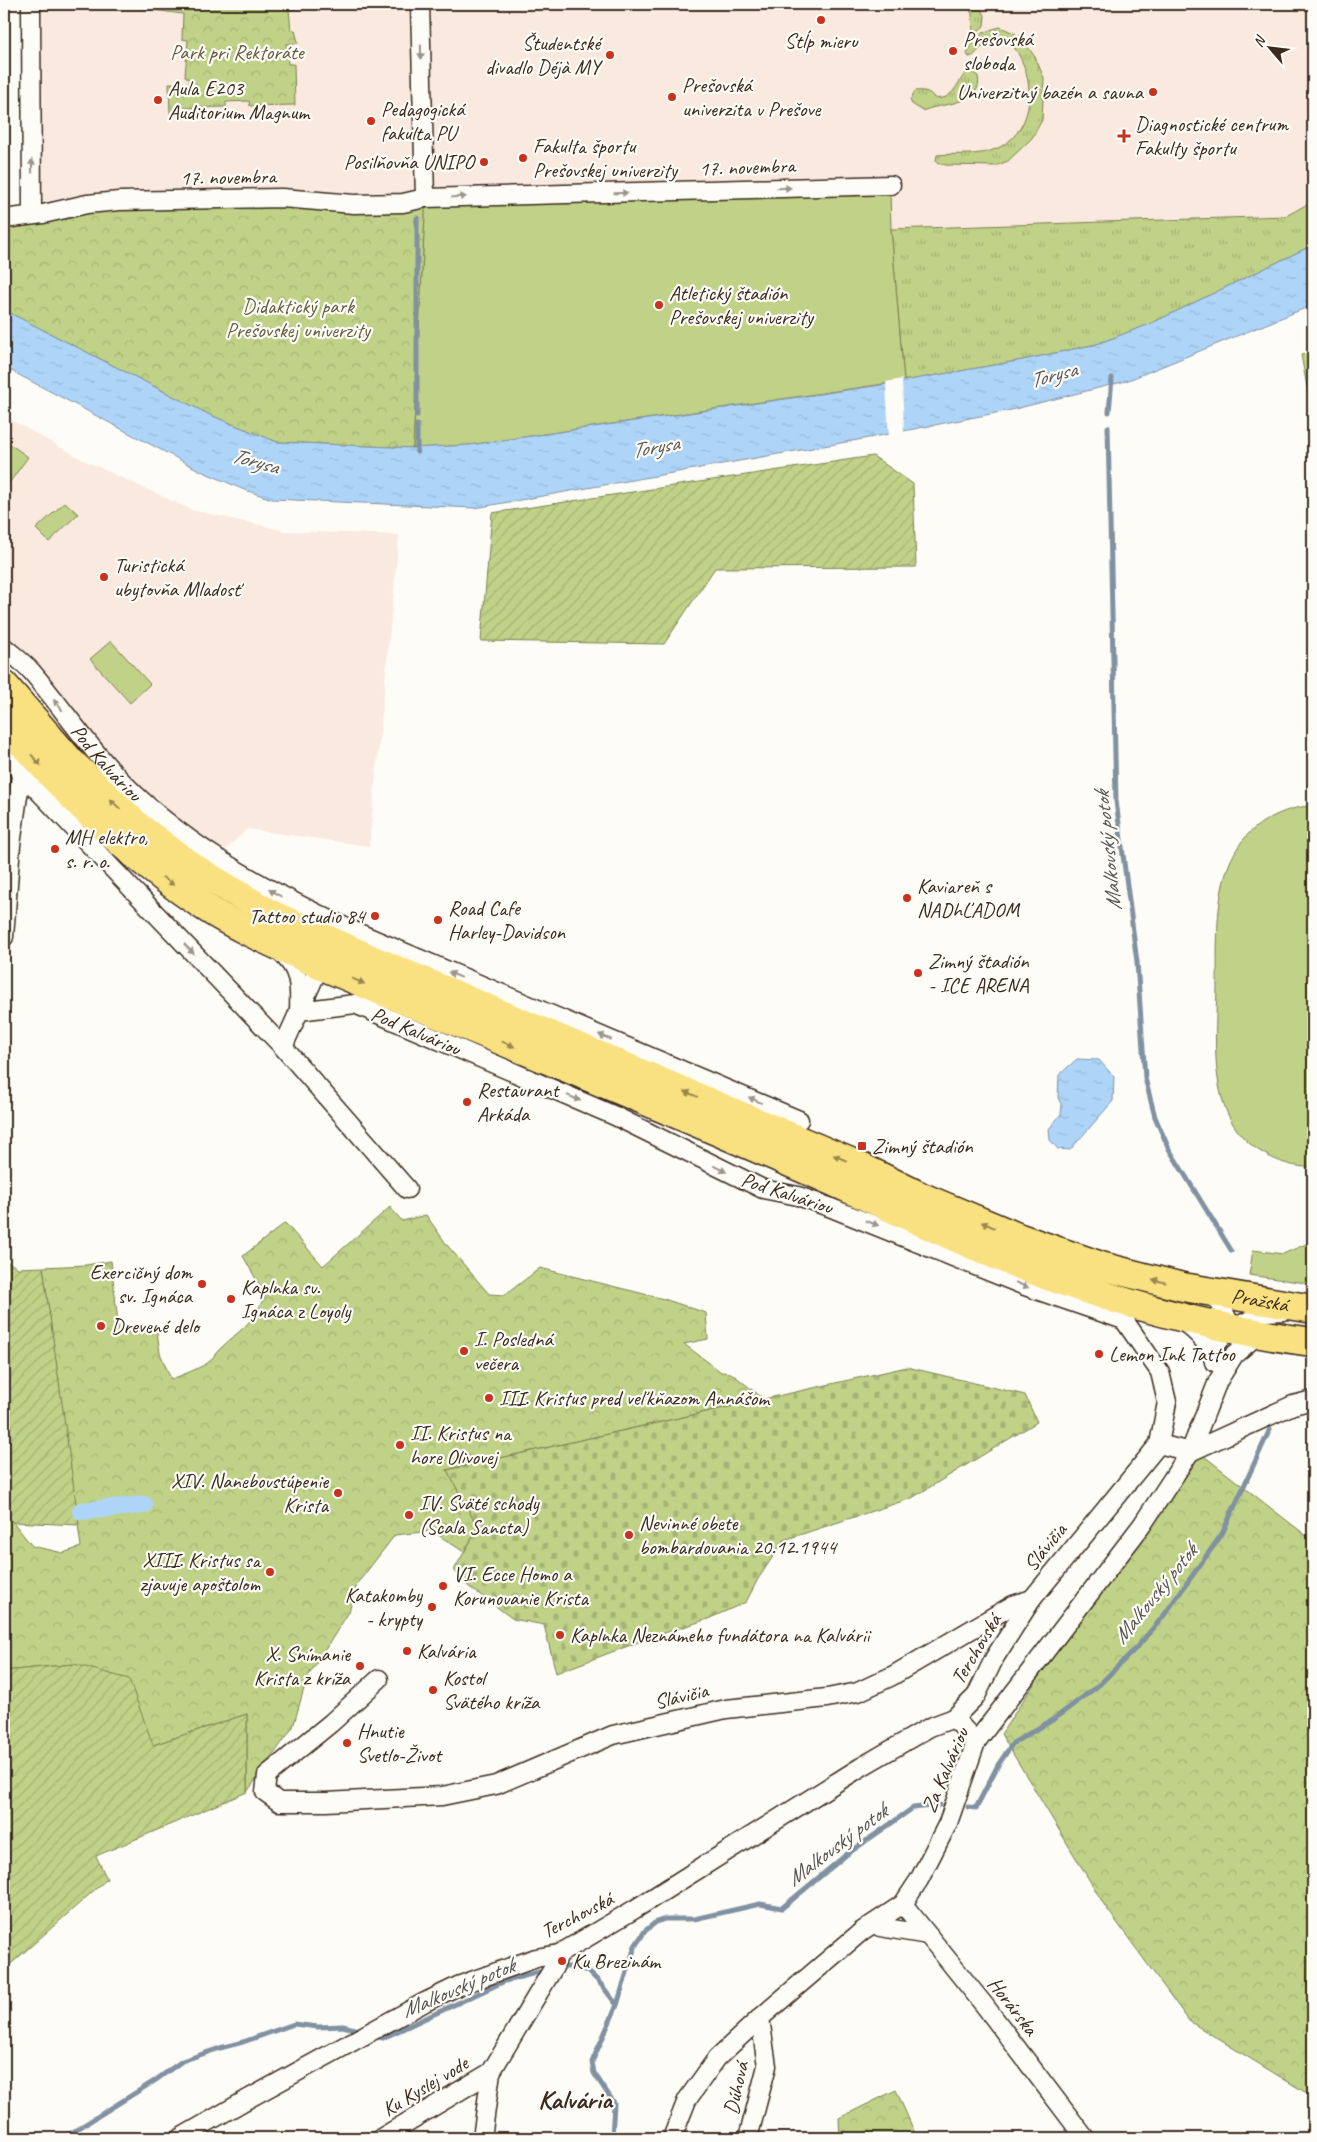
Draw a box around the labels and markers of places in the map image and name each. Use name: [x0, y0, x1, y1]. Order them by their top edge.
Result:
marker: Stĺp mieru: [815, 14, 827, 26]
place label: Prešovská sloboda: [963, 26, 1035, 76]
place label: Stĺp mieru: [784, 28, 859, 54]
place label: Študentské divadlo Déjà MY: [485, 30, 603, 80]
marker: Prešovská sloboda: [947, 45, 959, 57]
marker: Študentské divadlo Déjà MY: [604, 49, 616, 61]
place label: Prešovská univerzita v Prešove: [682, 72, 821, 122]
place label: Aula E203 Auditorium Magnum: [168, 75, 311, 125]
place label: Univerzitný bazén a sauna: [957, 79, 1145, 105]
marker: Univerzitný bazén a sauna: [1147, 86, 1159, 98]
marker: Prešovská univerzita v Prešove: [666, 91, 678, 103]
marker: Aula E203 Auditorium Magnum: [152, 94, 164, 106]
place label: Pedagogická fakulta PU: [381, 96, 466, 146]
place label: Diagnostické centrum Fakulty športu: [1135, 111, 1289, 161]
marker: Pedagogická fakulta PU: [365, 115, 377, 127]
marker: Diagnostické centrum Fakulty športu: [1117, 129, 1131, 143]
place label: Fakulta športu Prešovskej univerzity: [533, 133, 679, 183]
place label: Posilňovňa UNIPO: [344, 149, 477, 175]
marker: Fakulta športu Prešovskej univerzity: [517, 152, 529, 164]
marker: Posilňovňa UNIPO: [478, 156, 490, 168]
place label: Atletický štadión Prešovskej univerzity: [669, 280, 815, 330]
marker: Atletický štadión Prešovskej univerzity: [653, 299, 665, 311]
place label: Turistická ubytovňa Mladosť: [114, 552, 245, 602]
marker: Turistická ubytovňa Mladosť: [98, 571, 110, 583]
place label: MH elektro, s. r. o.: [65, 824, 148, 874]
marker: MH elektro, s. r. o.: [49, 843, 61, 855]
place label: Kaviareň s NADhĽADOM: [917, 873, 1021, 923]
marker: Kaviareň s NADhĽADOM: [901, 892, 913, 904]
place label: Road Cafe Harley-Davidson: [448, 895, 566, 945]
place label: Tattoo studio 84: [249, 903, 368, 929]
marker: Tattoo studio 84: [369, 910, 381, 922]
marker: Road Cafe Harley-Davidson: [432, 914, 444, 926]
place label: Zimný štadión - ICE ARENA: [928, 948, 1029, 998]
marker: Zimný štadión - ICE ARENA: [912, 967, 924, 979]
place label: Restaurant Arkáda: [477, 1077, 560, 1127]
marker: Restaurant Arkáda: [461, 1096, 473, 1108]
place label: Zimný štadión: [872, 1133, 973, 1159]
marker: Zimný štadión: [856, 1140, 868, 1152]
place label: Exercičný dom sv. Ignáca: [90, 1259, 194, 1309]
place label: Kaplnka sv. Ignáca z Loyoly: [241, 1274, 352, 1324]
marker: Exercičný dom sv. Ignáca: [196, 1278, 208, 1290]
marker: Kaplnka sv. Ignáca z Loyoly: [225, 1293, 237, 1305]
place label: Drevené delo: [111, 1313, 201, 1339]
marker: Drevené delo: [95, 1320, 107, 1332]
place label: I. Posledná večera: [474, 1326, 554, 1376]
place label: Lemon Ink Tattoo: [1109, 1341, 1236, 1367]
marker: I. Posledná večera: [458, 1345, 470, 1357]
marker: Lemon Ink Tattoo: [1093, 1348, 1105, 1360]
place label: III. Kristus pred veľkňazom Annášom: [499, 1385, 771, 1411]
marker: III. Kristus pred veľkňazom Annášom: [483, 1392, 495, 1404]
place label: II. Kristus na hore Olivovej: [410, 1420, 513, 1470]
marker: II. Kristus na hore Olivovej: [394, 1439, 406, 1451]
place label: XIV. Nanebovstúpenie Krista: [171, 1468, 330, 1518]
marker: XIV. Nanebovstúpenie Krista: [332, 1487, 344, 1499]
place label: IV. Sväté schody (Scala Sancta): [419, 1490, 540, 1540]
marker: IV. Sväté schody (Scala Sancta): [403, 1509, 415, 1521]
place label: Nevinné obete bombardovania 20.12.1944: [639, 1510, 839, 1560]
marker: Nevinné obete bombardovania 20.12.1944: [623, 1529, 635, 1541]
place label: XIII. Kristus sa zjavuje apoštolom: [140, 1547, 262, 1597]
place label: VI. Ecce Homo a Korunovanie Krista: [453, 1561, 589, 1611]
marker: XIII. Kristus sa zjavuje apoštolom: [264, 1566, 276, 1578]
marker: VI. Ecce Homo a Korunovanie Krista: [437, 1580, 449, 1592]
place label: Katakomby - krypty: [345, 1582, 424, 1632]
marker: Katakomby - krypty: [426, 1601, 438, 1613]
place label: Kaplnka Neznámeho fundátora na Kalvárii: [570, 1622, 873, 1648]
marker: Kaplnka Neznámeho fundátora na Kalvárii: [554, 1629, 566, 1641]
place label: Kalvária: [417, 1638, 477, 1664]
place label: X. Snímanie Krista z kríža: [254, 1641, 352, 1691]
marker: Kalvária: [401, 1645, 413, 1657]
marker: X. Snímanie Krista z kríža: [354, 1660, 366, 1672]
place label: Kostol Svätého kríža: [443, 1665, 541, 1715]
marker: Kostol Svätého kríža: [427, 1684, 439, 1696]
place label: Hnutie Svetlo-Život: [357, 1718, 443, 1768]
marker: Hnutie Svetlo-Život: [341, 1737, 353, 1749]
place label: Ku Brezinám: [572, 1948, 662, 1974]
marker: Ku Brezinám: [556, 1955, 568, 1967]

